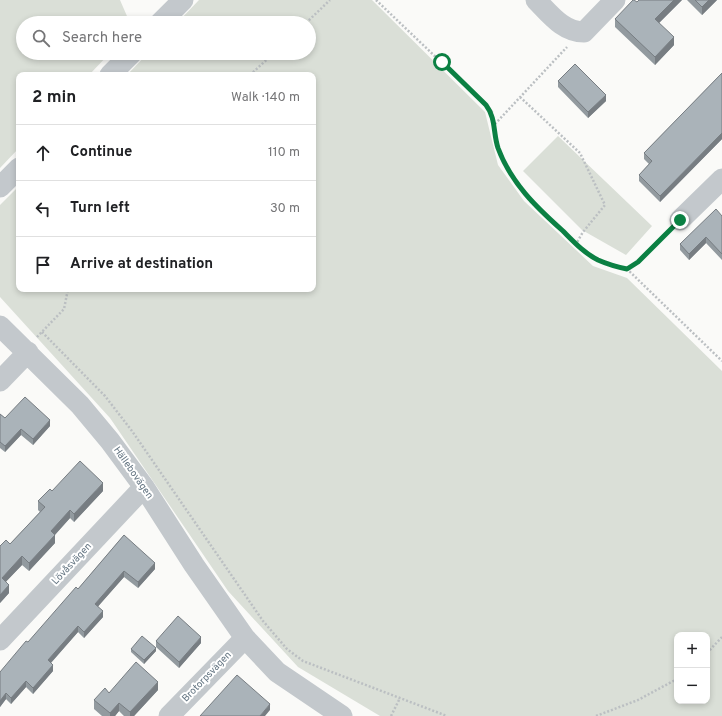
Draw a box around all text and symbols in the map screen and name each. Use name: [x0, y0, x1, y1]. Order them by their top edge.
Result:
search box: [16, 16, 316, 60]
icon: search: [30, 27, 52, 49]
text: Search here: [62, 29, 142, 48]
route start: [433, 53, 451, 71]
text: 2 min: [32, 87, 76, 109]
text: Walk · 140 m: [231, 90, 300, 106]
icon: ahead: [32, 142, 54, 164]
text: Continue: [70, 143, 132, 162]
text: 110 m: [268, 145, 300, 161]
icon: left: [32, 198, 54, 220]
text: Turn left: [70, 199, 130, 218]
text: 30 m: [270, 201, 300, 217]
route end: [671, 211, 689, 229]
icon: arrive: [32, 254, 54, 276]
text: Arrive at destination: [70, 255, 213, 274]
street label: Hällebovägen: [110, 444, 156, 502]
street label: Lövåsvägen: [49, 540, 95, 588]
map controls: [674, 632, 710, 704]
button: +: [674, 632, 710, 668]
street label: Brotorpsvägen: [180, 649, 234, 705]
button: −: [674, 668, 710, 704]

